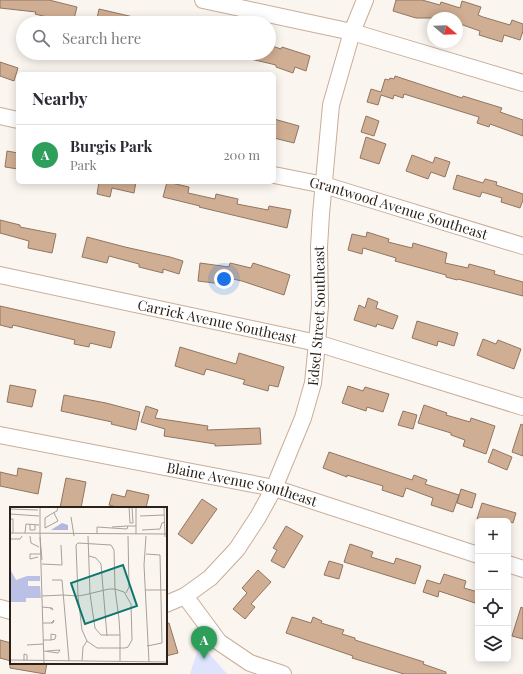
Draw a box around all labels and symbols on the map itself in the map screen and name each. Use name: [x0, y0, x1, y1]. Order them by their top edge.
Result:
north arrow: [427, 12, 463, 48]
street label: Grantwood Avenue Southeast: [308, 172, 491, 244]
street label: Edsel Street Southeast: [303, 245, 329, 387]
your location: [214, 269, 234, 289]
street label: Carrick Avenue Southeast: [136, 295, 299, 348]
street label: Blaine Avenue Southeast: [165, 457, 321, 511]
inset map: [10, 507, 167, 664]
pin: A: [191, 626, 217, 659]

